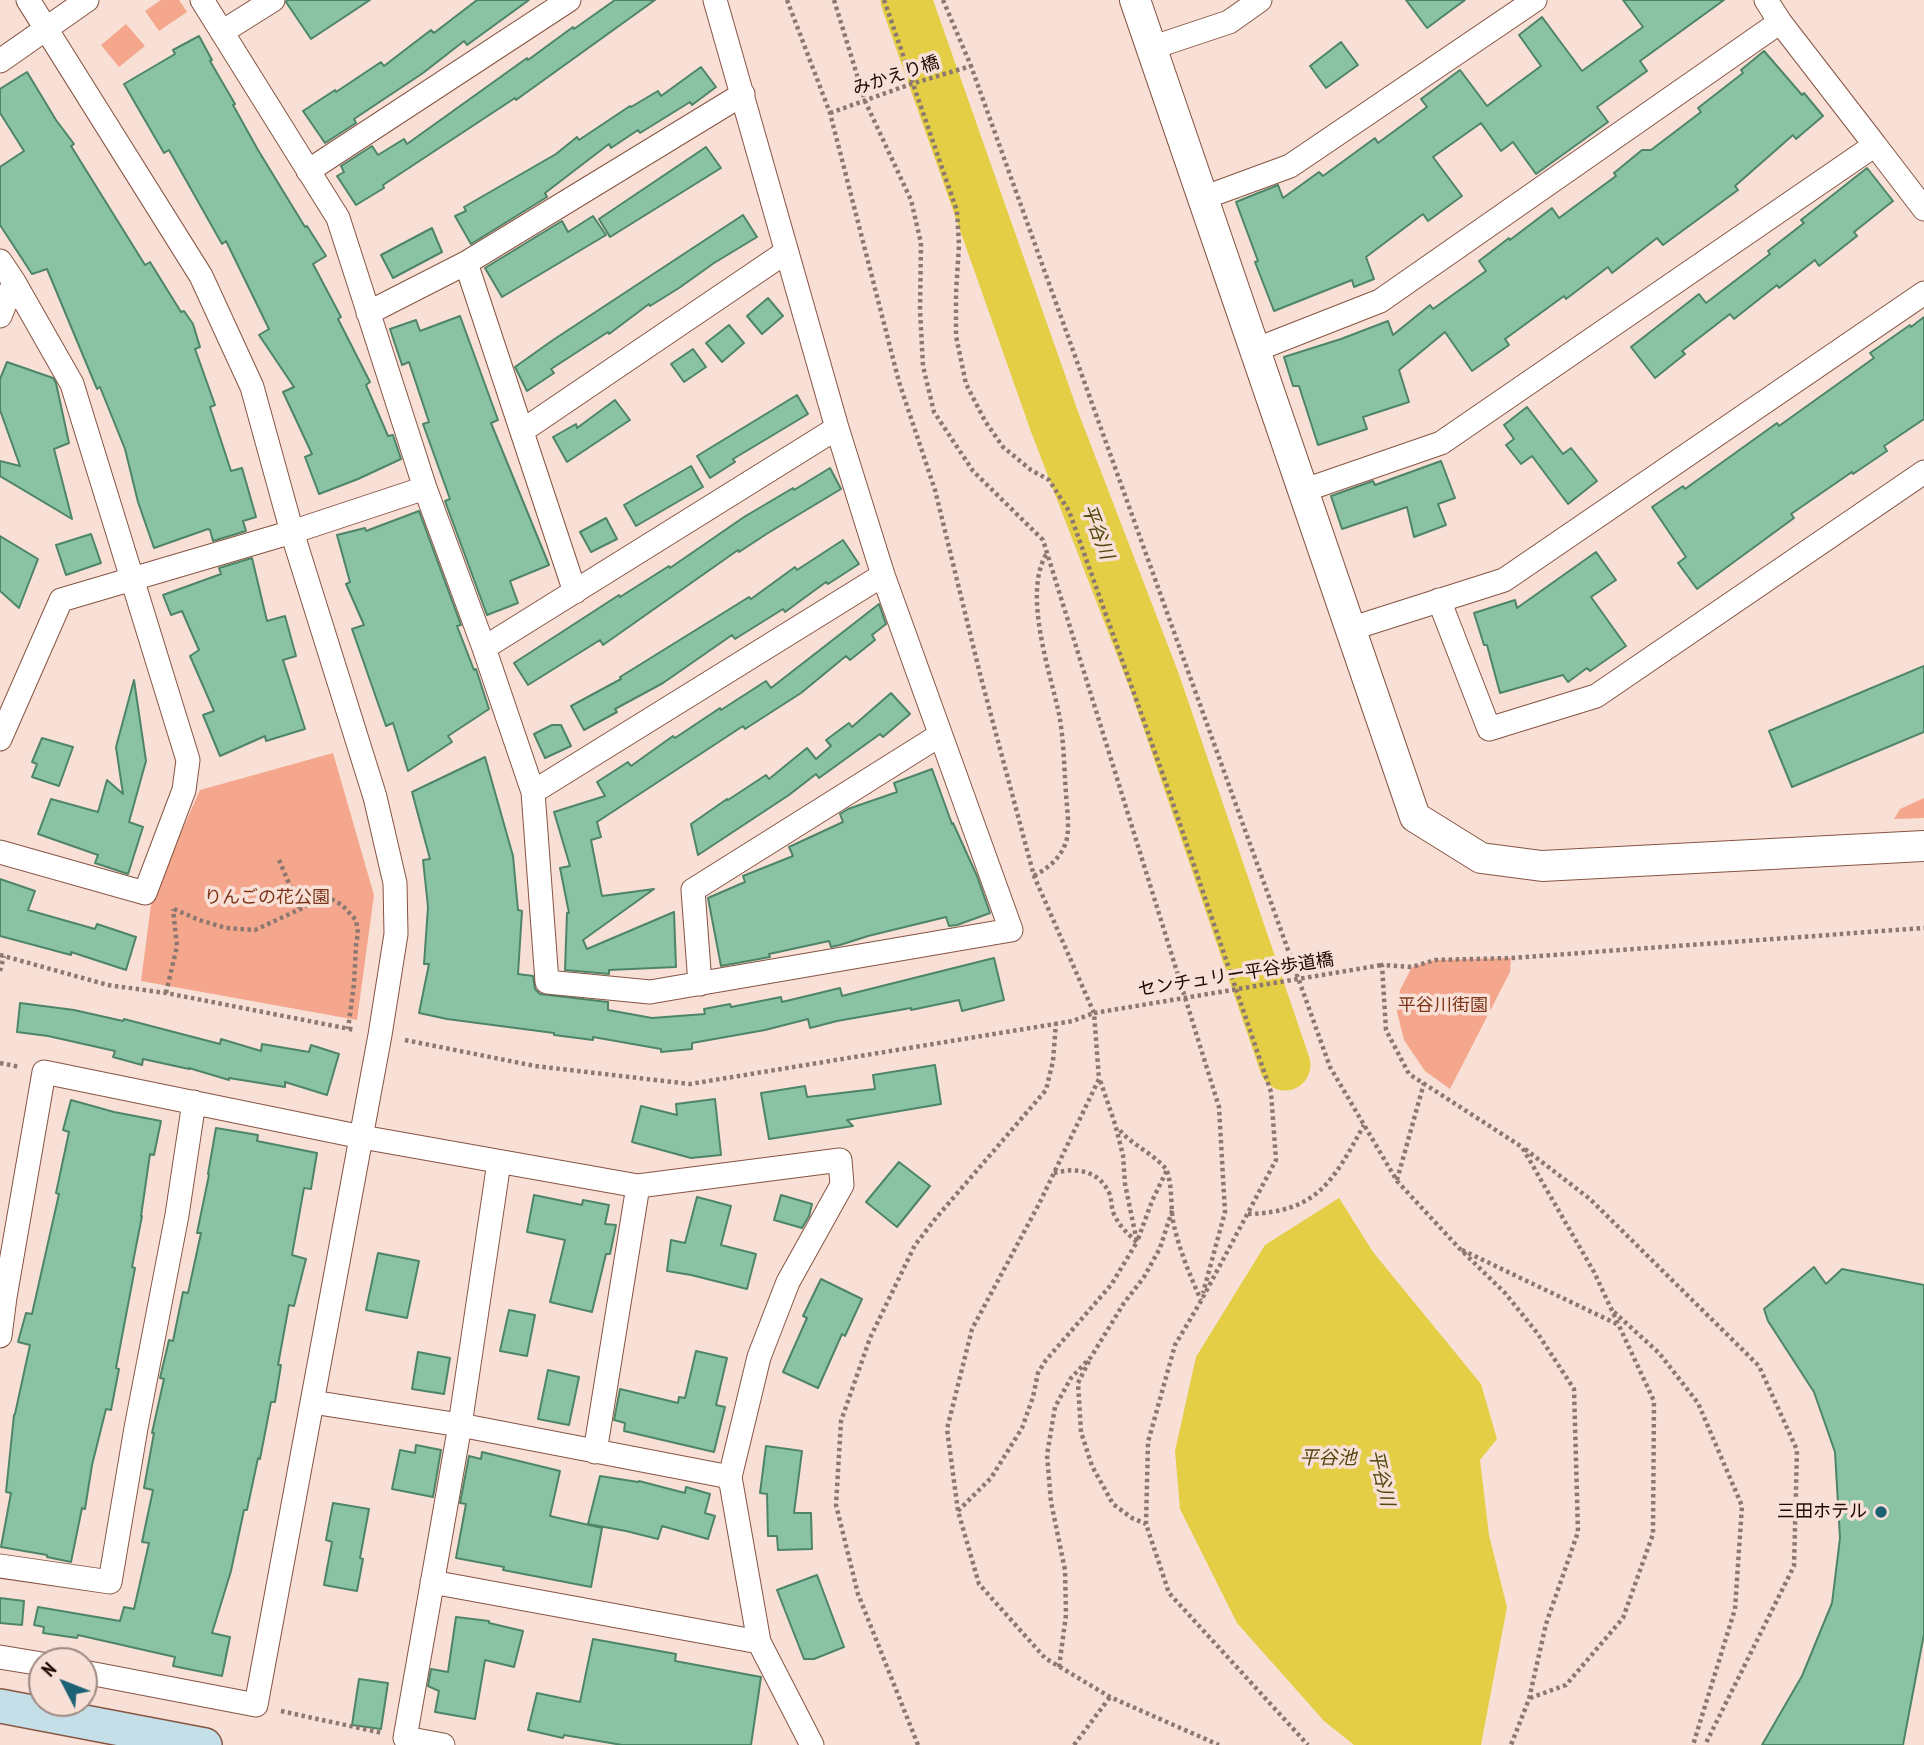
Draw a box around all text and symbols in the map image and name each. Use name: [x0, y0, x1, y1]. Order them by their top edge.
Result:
street label: みかえり橋: [850, 52, 942, 100]
water label: 平谷川: [1076, 501, 1118, 563]
park label: りんごの花公園: [204, 887, 330, 909]
street label: センチュリー平谷歩道橋: [1137, 949, 1335, 1001]
park label: 平谷川街園: [1398, 995, 1488, 1017]
water label: 平谷池: [1300, 1448, 1356, 1470]
water label: 平谷川: [1363, 1448, 1399, 1508]
place label: 三田ホテル: [1777, 1501, 1867, 1523]
marker: 三田ホテル: [1873, 1504, 1889, 1520]
north arrow: [28, 1647, 98, 1717]
text: N: [37, 1657, 61, 1681]

